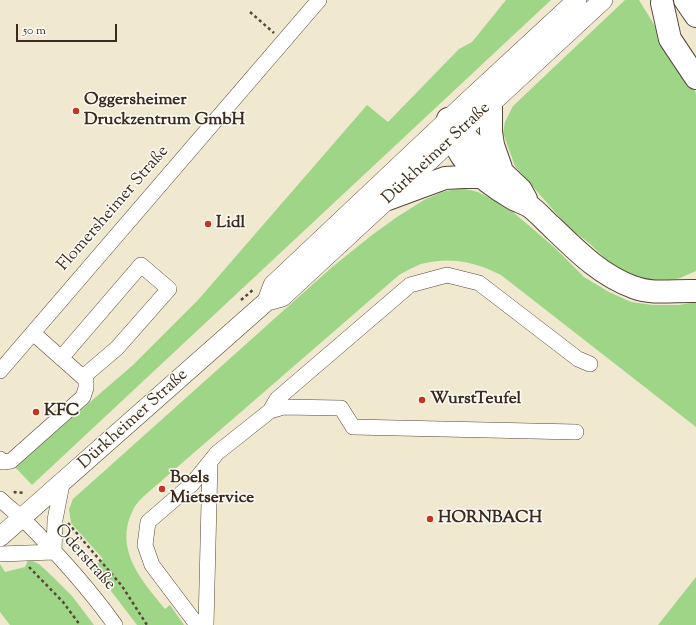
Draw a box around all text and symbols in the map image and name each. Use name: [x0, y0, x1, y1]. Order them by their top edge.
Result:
scale bar: [18, 16, 119, 42]
text: 50 m: [23, 22, 46, 40]
place label: Oggersheimer Druckzentrum GmbH: [84, 91, 245, 131]
street label: Dürkheimer Straße: [379, 99, 495, 209]
marker: Oggersheimer Druckzentrum GmbH: [71, 106, 81, 116]
street label: Flomersheimer Straße: [54, 142, 174, 276]
place label: Lidl: [216, 214, 245, 234]
marker: Lidl: [203, 219, 213, 229]
street label: Dürkheimer Straße: [75, 366, 193, 474]
place label: WurstTeufel: [430, 390, 521, 410]
marker: WurstTeufel: [417, 395, 427, 405]
place label: KFC: [44, 402, 79, 422]
marker: KFC: [31, 407, 41, 417]
place label: Boels Mietservice: [170, 469, 254, 509]
marker: Boels Mietservice: [157, 484, 167, 494]
place label: HORNBACH: [438, 509, 542, 529]
marker: HORNBACH: [425, 514, 435, 524]
street label: Oderstraße: [49, 521, 119, 595]

